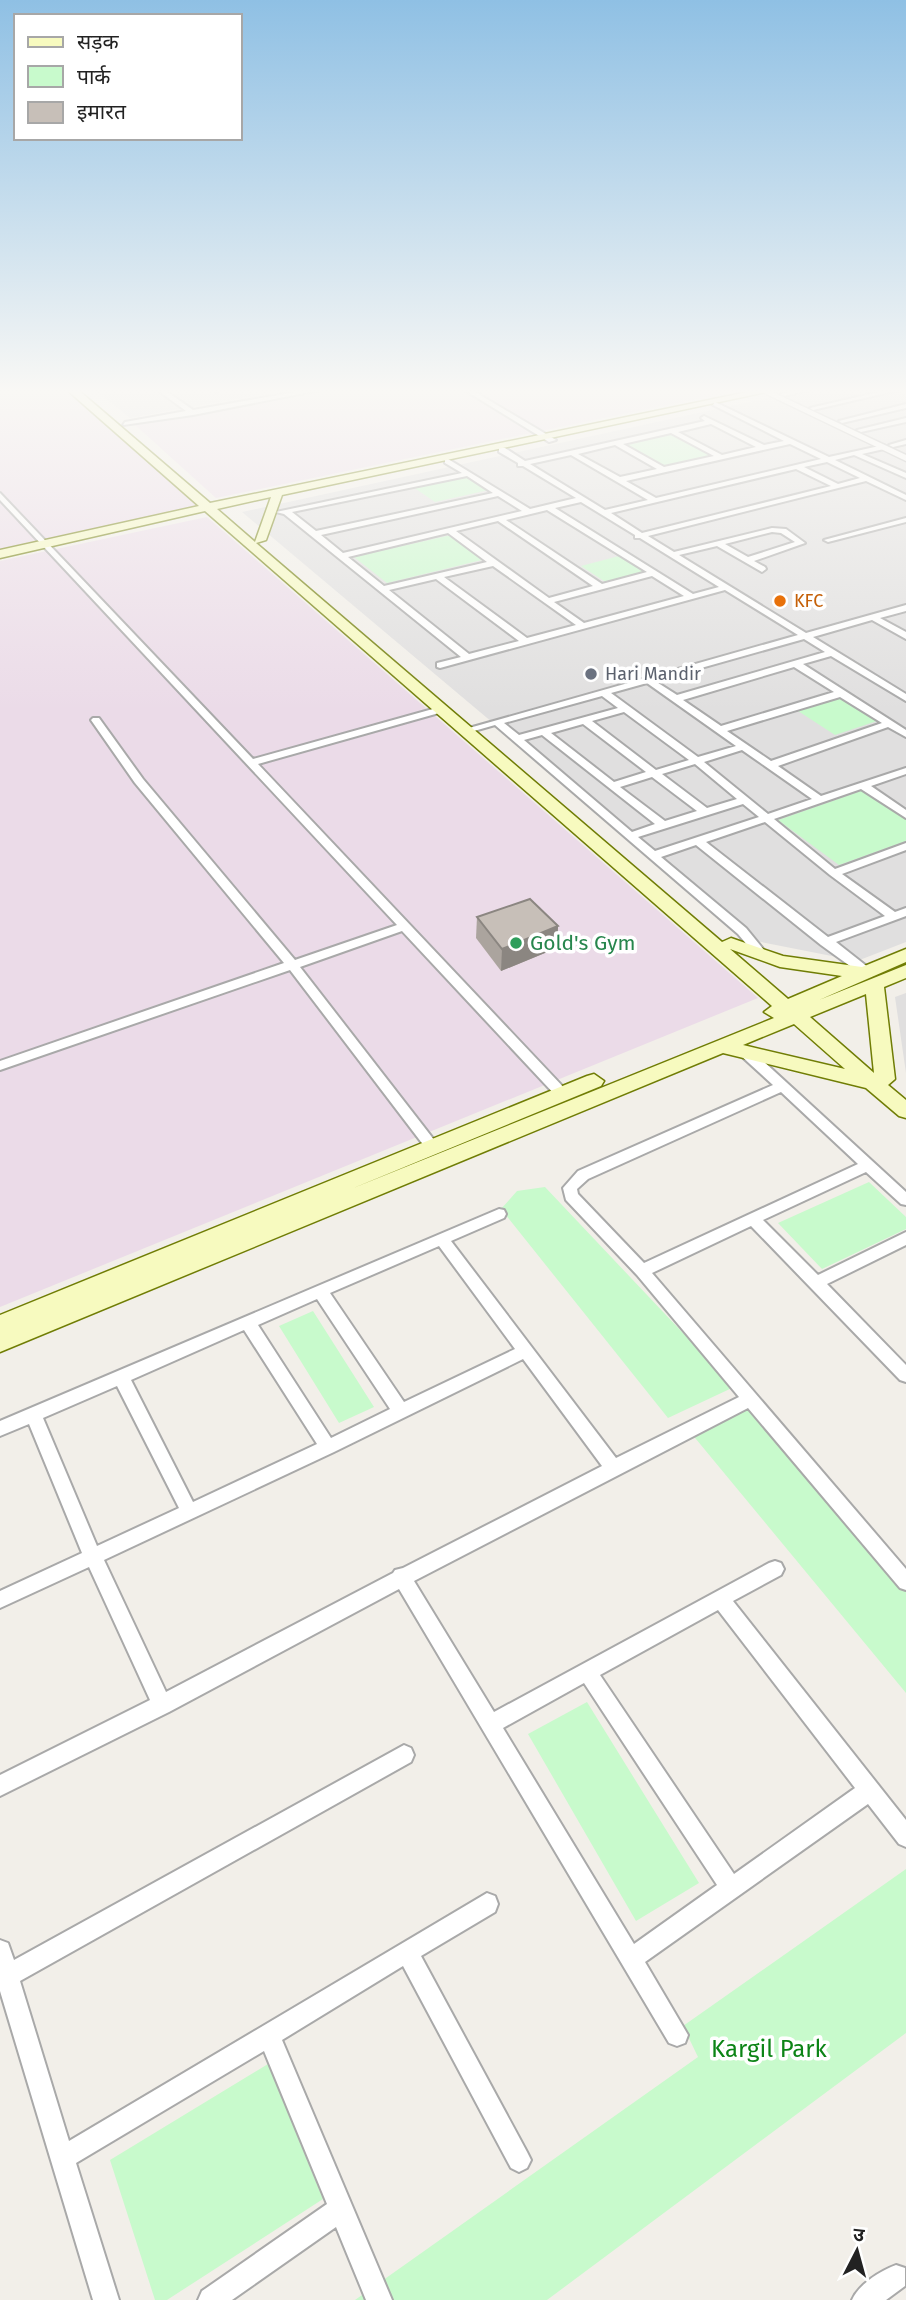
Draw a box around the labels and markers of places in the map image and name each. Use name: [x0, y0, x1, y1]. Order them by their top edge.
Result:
place label: KFC: [794, 590, 823, 612]
marker: KFC: [772, 593, 788, 609]
place label: Hari Mandir: [605, 663, 701, 685]
marker: Hari Mandir: [583, 666, 599, 682]
place label: Gold's Gym: [530, 930, 635, 956]
marker: Gold's Gym: [508, 935, 524, 951]

